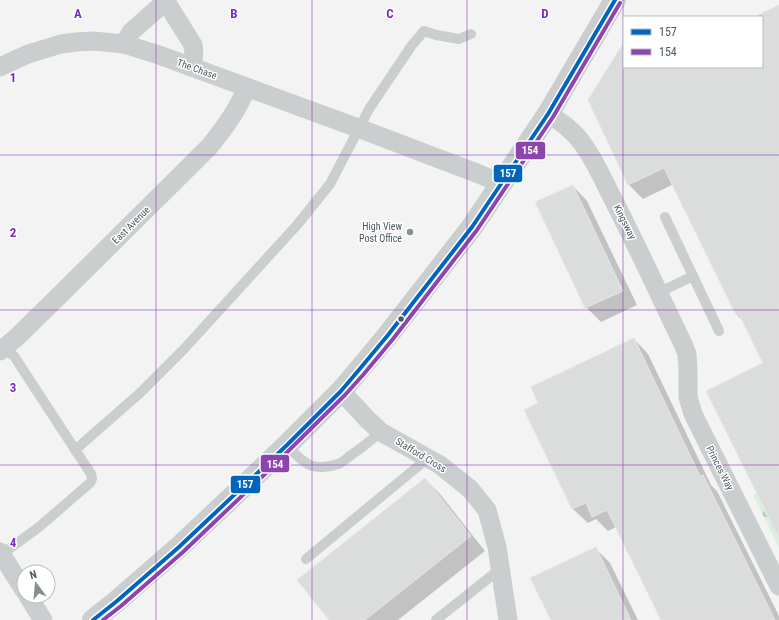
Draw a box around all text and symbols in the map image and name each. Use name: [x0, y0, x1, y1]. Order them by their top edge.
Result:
text: A: [74, 6, 82, 21]
text: B: [230, 6, 238, 21]
text: C: [386, 6, 394, 21]
text: D: [541, 6, 549, 21]
legend: [623, 16, 763, 68]
text: 157: [659, 25, 677, 39]
text: 154: [659, 45, 677, 59]
street label: The Chase: [176, 57, 219, 81]
text: 1: [10, 70, 16, 85]
line badge: 154: [515, 141, 546, 160]
text: 154: [522, 144, 539, 157]
line badge: 157: [493, 164, 523, 183]
text: 157: [500, 167, 517, 180]
street label: Kingsway: [612, 203, 638, 241]
street label: East Avenue: [110, 204, 152, 246]
place label: High View Post Office: [359, 221, 402, 244]
text: 2: [10, 225, 17, 240]
marker: High View Post Office: [405, 227, 415, 237]
unlabelled marker: [396, 314, 406, 324]
text: 3: [10, 380, 16, 395]
street label: Stafford Cross: [394, 436, 449, 475]
street label: Princes Way: [704, 444, 736, 492]
line badge: 154: [260, 454, 290, 473]
text: 154: [267, 458, 284, 471]
line badge: 157: [230, 475, 261, 494]
text: 157: [237, 478, 254, 491]
text: 4: [10, 535, 17, 550]
north arrow: [16, 564, 56, 604]
text: N: [28, 568, 39, 582]

